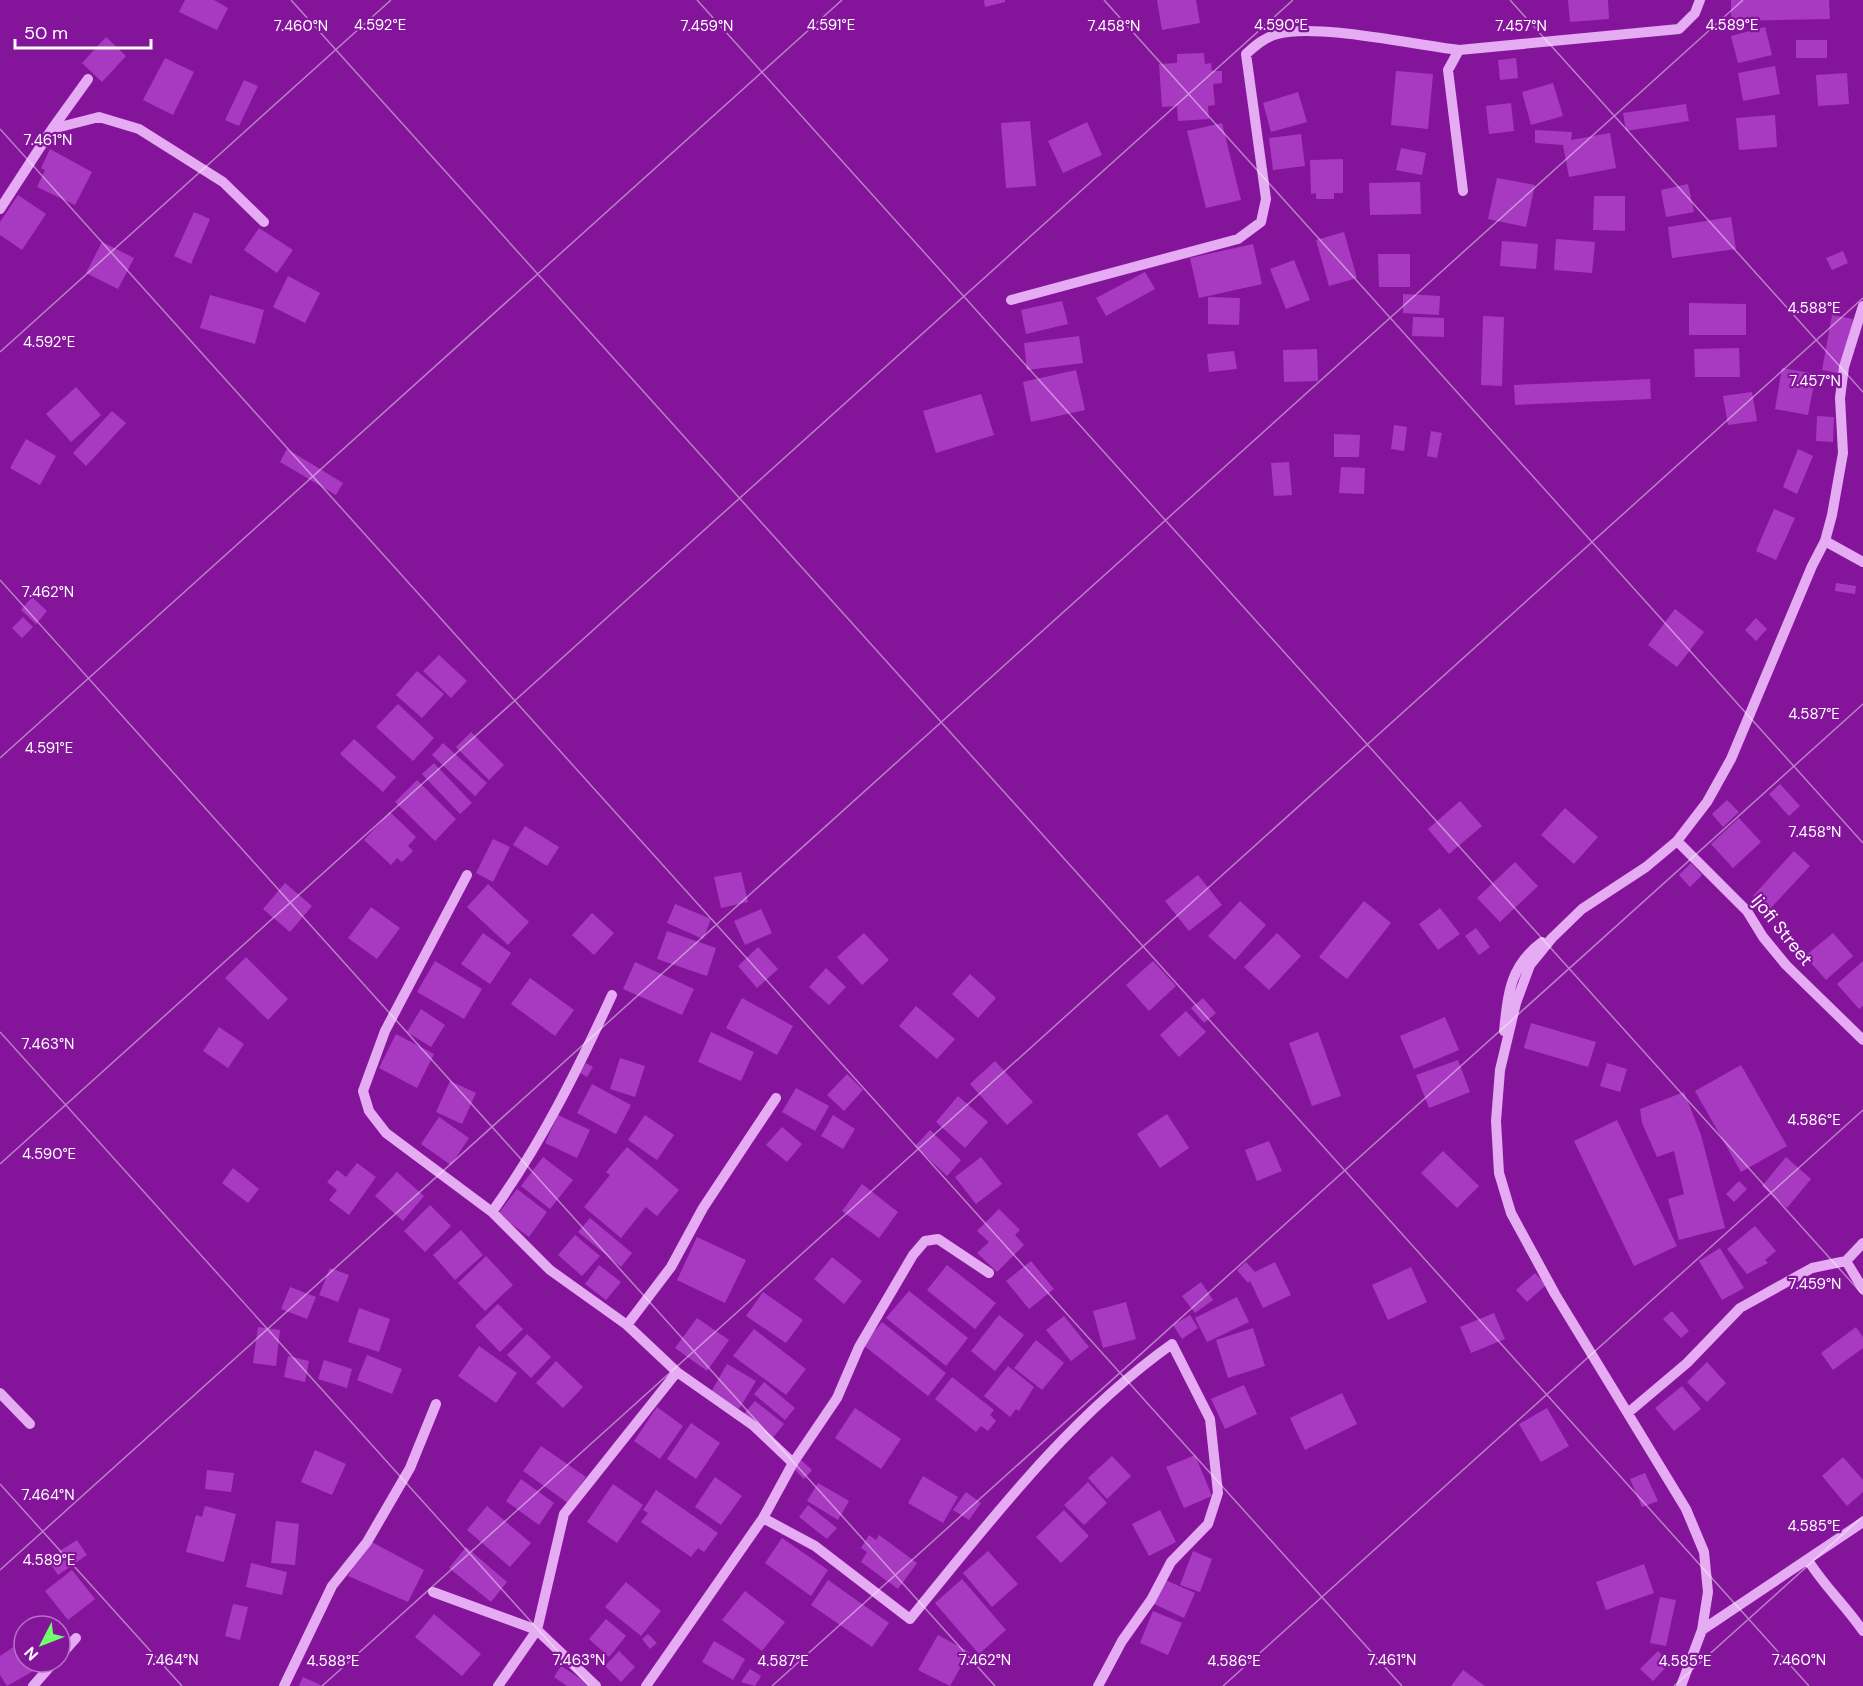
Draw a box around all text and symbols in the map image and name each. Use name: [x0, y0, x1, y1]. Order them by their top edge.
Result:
scale bar: [15, 12, 152, 50]
text: 4.592°E: [354, 15, 406, 35]
text: 4.591°E: [807, 15, 855, 35]
text: 4.590°E: [1254, 15, 1308, 35]
text: 4.589°E: [1706, 15, 1758, 35]
text: 7.460°N: [274, 16, 328, 36]
text: 7.459°N: [681, 16, 733, 36]
text: 7.458°N: [1088, 16, 1140, 36]
text: 7.457°N: [1495, 16, 1547, 36]
text: 50 m: [24, 21, 68, 45]
text: 7.461°N: [24, 130, 72, 150]
text: 4.588°E: [1787, 298, 1841, 318]
text: 4.592°E: [23, 332, 75, 352]
text: 7.457°N: [1789, 371, 1841, 391]
text: 7.462°N: [22, 582, 74, 602]
text: 4.587°E: [1788, 704, 1840, 724]
text: 4.591°E: [25, 738, 73, 758]
text: 7.458°N: [1789, 822, 1841, 842]
street label: Ijofi Street: [1746, 889, 1818, 971]
text: 7.463°N: [22, 1034, 74, 1054]
text: 4.586°E: [1787, 1110, 1841, 1130]
text: 4.590°E: [22, 1144, 76, 1164]
text: 7.459°N: [1789, 1274, 1841, 1294]
text: 7.464°N: [21, 1485, 75, 1505]
text: 4.585°E: [1787, 1516, 1841, 1536]
text: 4.589°E: [23, 1550, 75, 1570]
north arrow: [12, 1614, 72, 1674]
text: N: [20, 1642, 43, 1665]
text: 7.464°N: [145, 1650, 199, 1670]
text: 7.463°N: [553, 1650, 605, 1670]
text: 7.462°N: [959, 1650, 1011, 1670]
text: 7.461°N: [1368, 1650, 1416, 1670]
text: 7.460°N: [1772, 1650, 1826, 1670]
text: 4.588°E: [306, 1651, 360, 1671]
text: 4.587°E: [757, 1651, 809, 1671]
text: 4.586°E: [1207, 1651, 1261, 1671]
text: 4.585°E: [1658, 1651, 1712, 1671]

